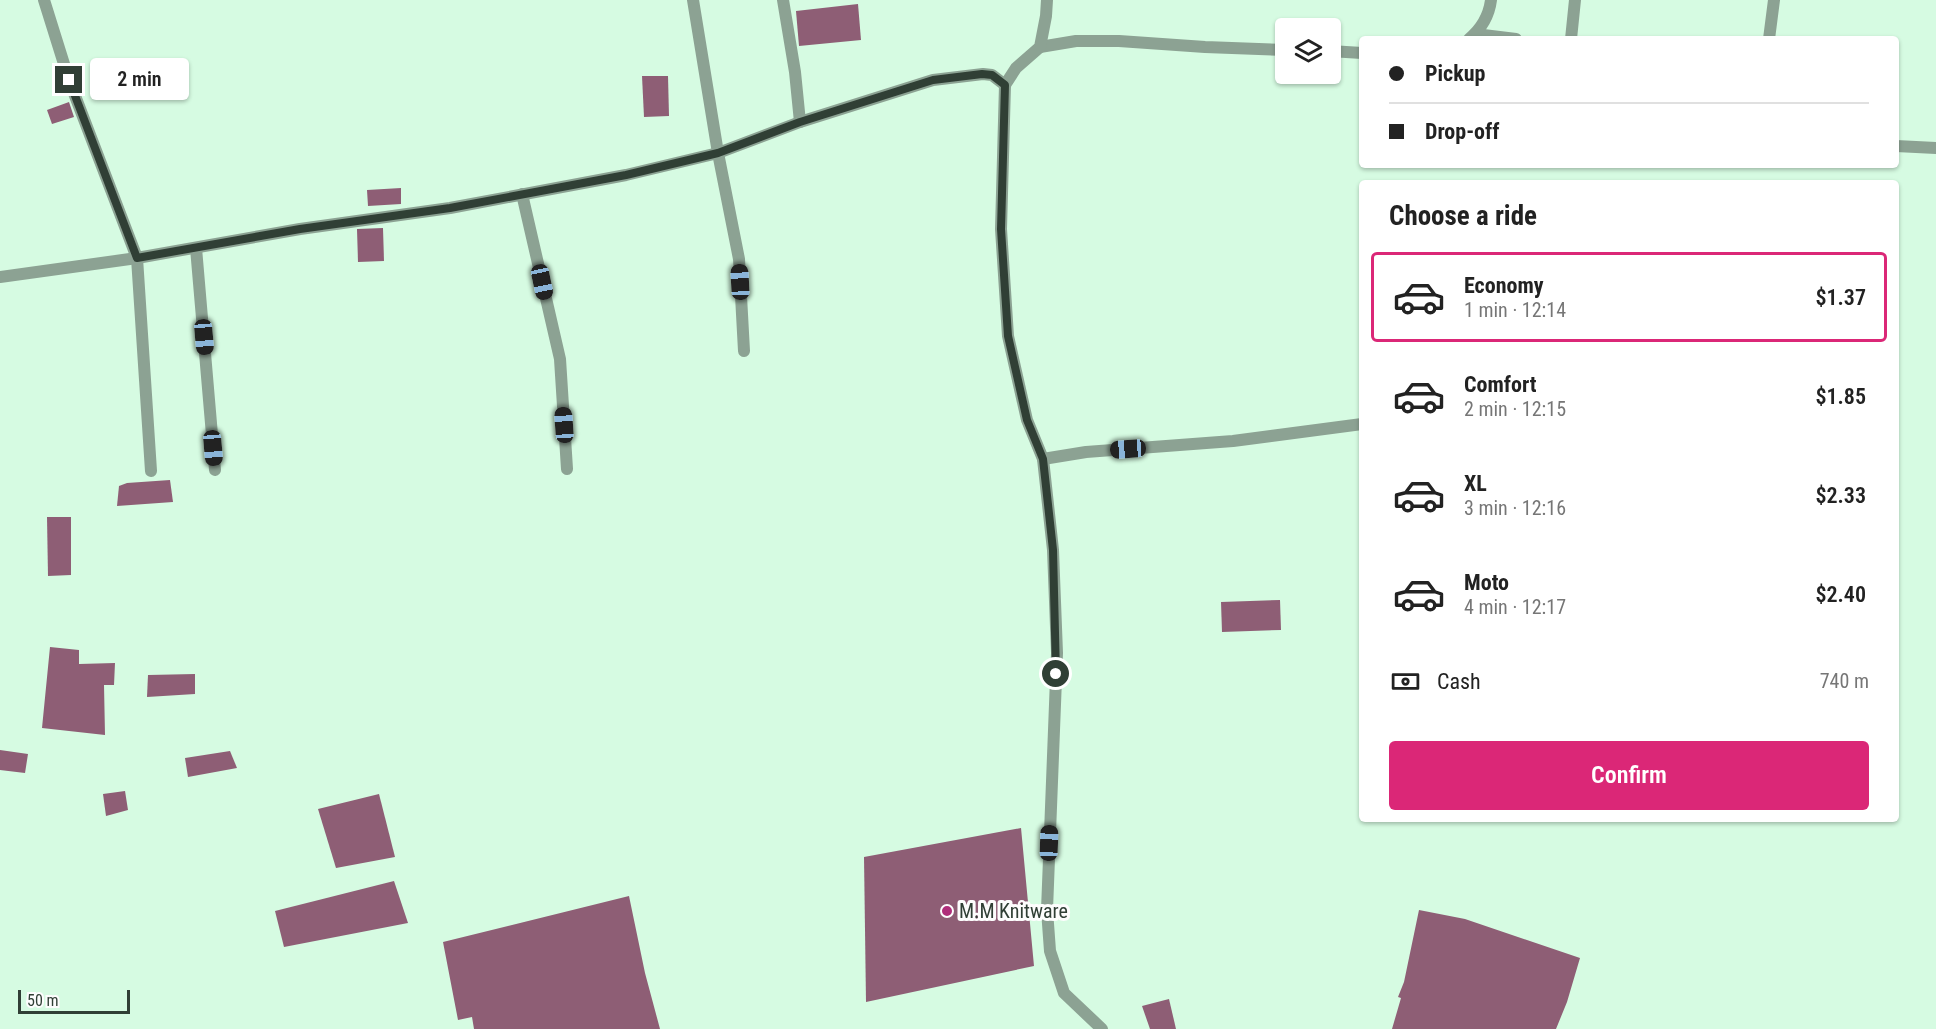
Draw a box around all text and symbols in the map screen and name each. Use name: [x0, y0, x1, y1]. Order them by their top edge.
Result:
map controls: [1275, 18, 1341, 84]
button: layers: [1275, 18, 1341, 84]
callout: 2 min: [90, 59, 189, 101]
text: Pickup: [1425, 61, 1485, 86]
route end: [55, 66, 82, 93]
text: 2 min: [117, 67, 162, 91]
text: Drop-off: [1425, 119, 1499, 144]
text: Choose a ride: [1389, 200, 1537, 232]
car: [529, 263, 555, 301]
car: [730, 264, 750, 300]
icon: car: [1392, 270, 1446, 324]
text: Economy: [1464, 273, 1544, 298]
text: $1.37: [1815, 285, 1866, 310]
text: 1 min · 12:14: [1464, 298, 1566, 322]
car: [193, 318, 215, 356]
icon: car: [1392, 369, 1446, 423]
text: Comfort: [1464, 372, 1537, 397]
text: $1.85: [1815, 384, 1866, 409]
text: 2 min · 12:15: [1464, 397, 1566, 421]
car: [554, 406, 574, 444]
car: [202, 429, 224, 467]
car: [1109, 439, 1147, 459]
icon: car: [1392, 468, 1446, 522]
text: XL: [1464, 471, 1487, 496]
text: $2.33: [1815, 483, 1866, 508]
text: 3 min · 12:16: [1464, 496, 1566, 520]
icon: car: [1392, 567, 1446, 621]
text: Moto: [1464, 570, 1509, 595]
text: $2.40: [1815, 582, 1866, 607]
text: 4 min · 12:17: [1464, 595, 1566, 619]
route start: [1042, 660, 1069, 687]
icon: cash: [1389, 665, 1422, 698]
text: Cash: [1437, 669, 1481, 694]
text: 740 m: [1820, 669, 1869, 693]
button: Confirm: [1389, 741, 1869, 810]
car: [1039, 825, 1059, 861]
place label: M.M Knitware: [959, 899, 1068, 923]
marker: M.M Knitware: [940, 904, 954, 918]
scale bar: [18, 987, 130, 1014]
text: 50 m: [27, 991, 59, 1010]

